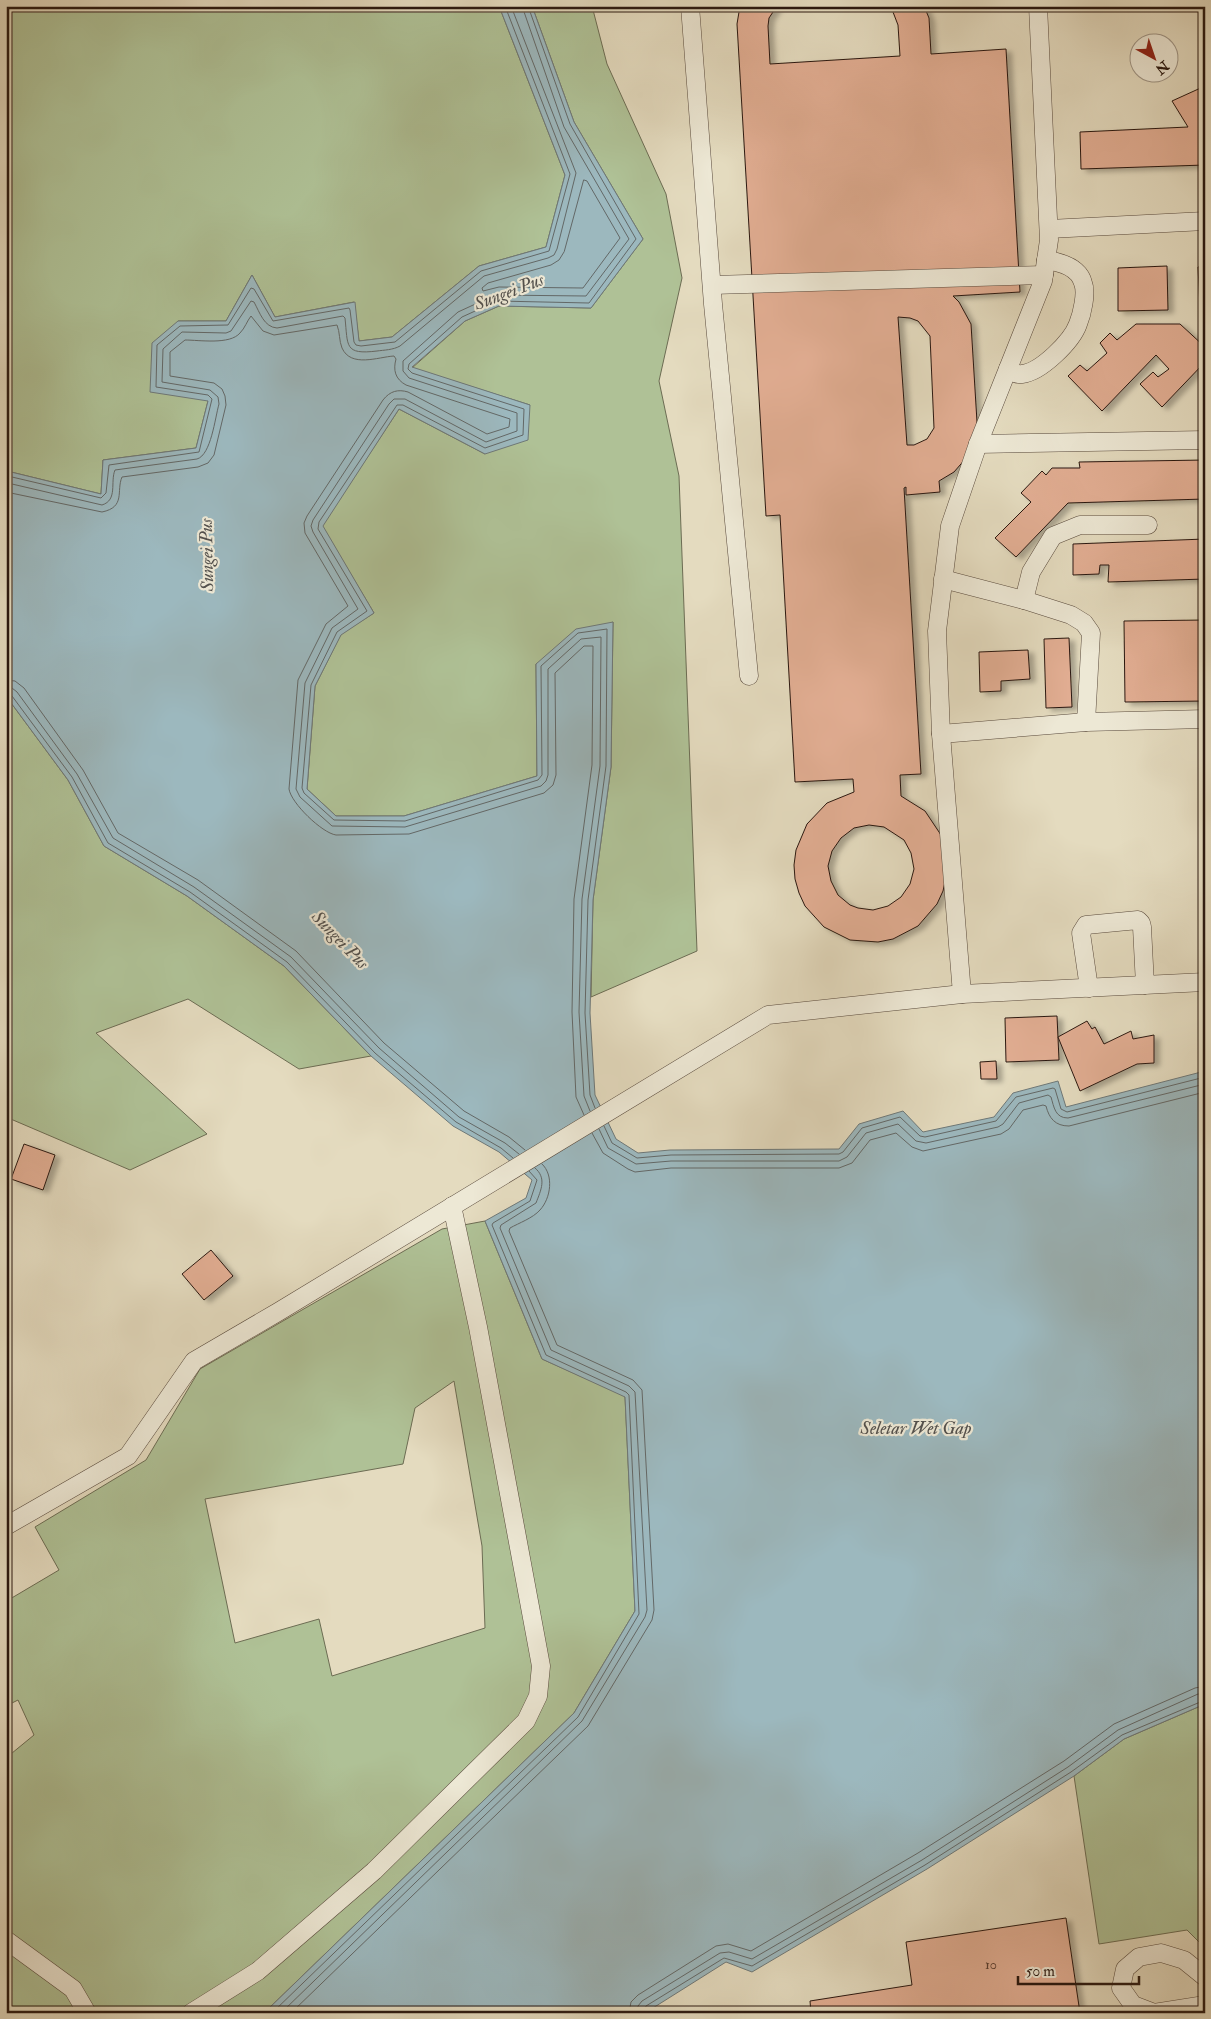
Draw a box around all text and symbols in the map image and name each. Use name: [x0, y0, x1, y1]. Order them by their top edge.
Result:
north arrow: [1128, 32, 1178, 82]
text: N: [1151, 56, 1173, 78]
water label: Sungei Pus: [470, 268, 548, 316]
water label: Sungei Pus: [195, 517, 219, 593]
water label: Sungei Pus: [306, 905, 374, 975]
water label: Seletar Wet Gap: [860, 1417, 972, 1440]
scale bar: [1018, 1954, 1140, 1986]
house number: 10: [985, 1956, 997, 1973]
text: 50 m: [1026, 1962, 1055, 1981]

